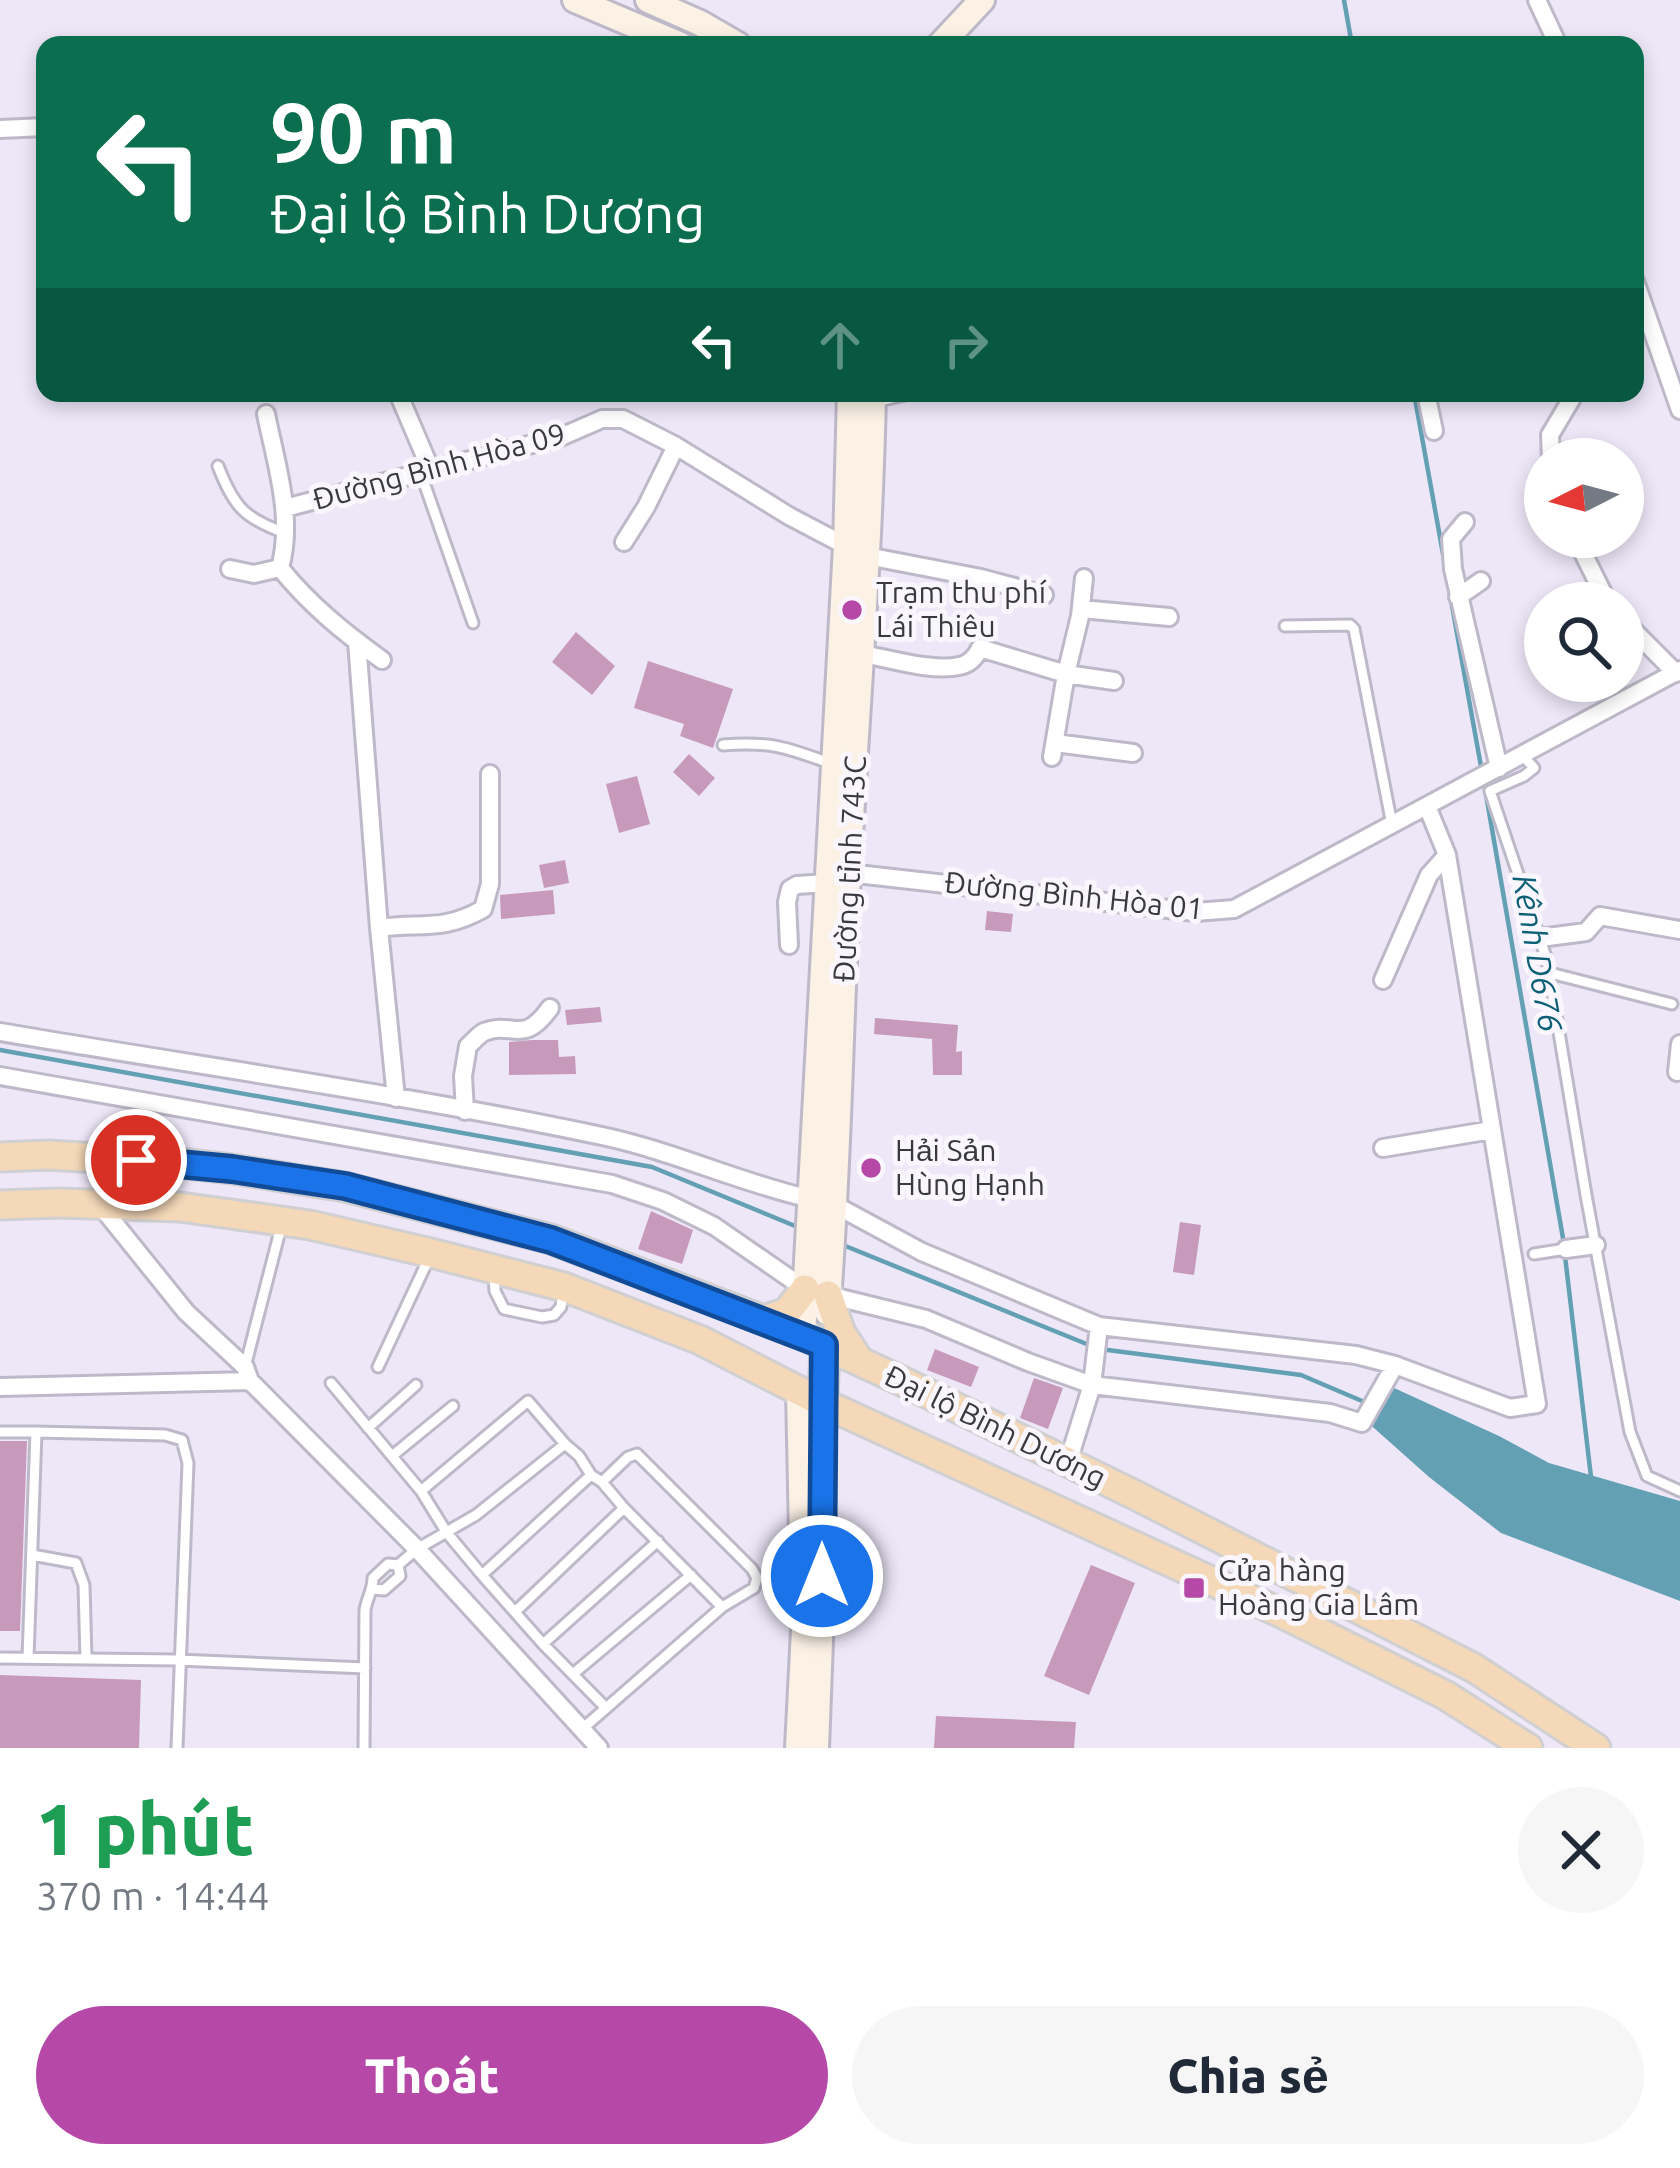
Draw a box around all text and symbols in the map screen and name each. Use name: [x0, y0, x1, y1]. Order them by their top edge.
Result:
icon: left: [72, 84, 228, 240]
text: 90 m: [270, 85, 457, 179]
text: Đại lộ Bình Dương: [270, 183, 705, 243]
icon: left: [681, 312, 747, 378]
icon: ahead: [807, 312, 873, 378]
icon: right: [933, 312, 999, 378]
street label: Đường Bình Hòa 09: [309, 416, 569, 516]
north arrow: [1524, 438, 1644, 558]
map controls: [1524, 438, 1644, 702]
place label: Trạm thu phí Lái Thiêu: [876, 575, 1047, 643]
button: search: [1524, 582, 1644, 702]
marker: Trạm thu phí Lái Thiêu: [839, 597, 865, 623]
street label: Đường tỉnh 743C: [826, 755, 872, 983]
street label: Đường Bình Hòa 01: [943, 864, 1205, 926]
water label: Kênh D676: [1506, 871, 1571, 1035]
pin: [85, 1109, 187, 1211]
icon: arrive: [103, 1127, 169, 1193]
place label: Hải Sản Hùng Hạnh: [895, 1133, 1045, 1201]
marker: Hải Sản Hùng Hạnh: [858, 1155, 884, 1181]
street label: Đại lộ Bình Dương: [879, 1358, 1112, 1494]
position arrow: [759, 1513, 885, 1639]
place label: Cửa hàng Hoàng Gia Lâm: [1218, 1553, 1419, 1621]
marker: Cửa hàng Hoàng Gia Lâm: [1181, 1575, 1207, 1601]
button: close: [1518, 1787, 1644, 1913]
text: 1 phút: [36, 1788, 254, 1869]
text: 370 m · 14:44: [36, 1874, 270, 1917]
button: Thoát: [36, 2006, 828, 2144]
button: Chia sẻ: [852, 2006, 1644, 2144]

